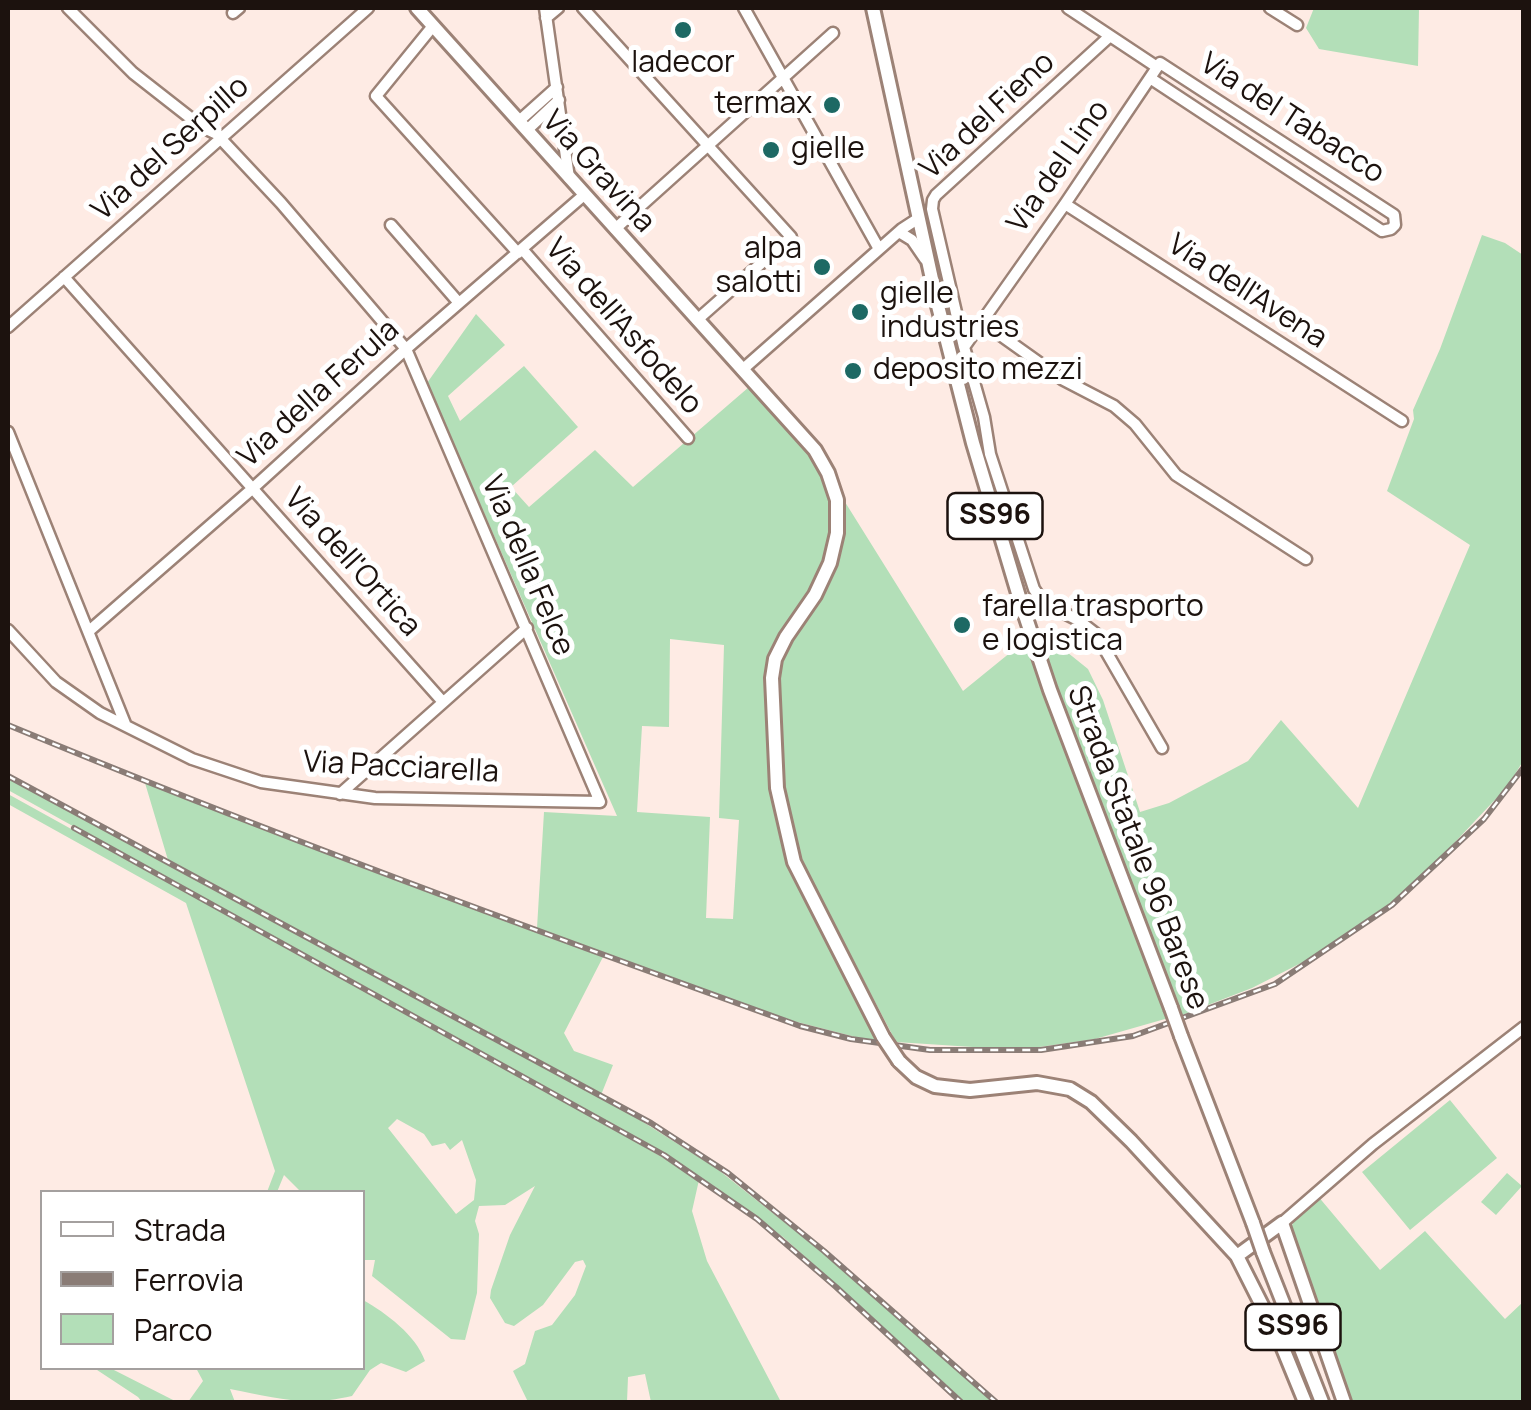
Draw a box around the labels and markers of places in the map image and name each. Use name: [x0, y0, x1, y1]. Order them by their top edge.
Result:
marker: ladecor: [672, 19, 694, 41]
place label: ladecor: [631, 46, 735, 82]
place label: termax: [714, 87, 812, 123]
marker: termax: [821, 94, 843, 116]
place label: gielle: [791, 132, 865, 168]
marker: gielle: [760, 139, 782, 161]
place label: alpa salotti: [716, 232, 802, 302]
marker: alpa salotti: [811, 256, 833, 278]
place label: gielle industries: [880, 277, 1019, 348]
marker: gielle industries: [849, 301, 871, 323]
place label: deposito mezzi: [873, 353, 1083, 389]
marker: deposito mezzi: [842, 360, 864, 382]
place label: farella trasporto e logistica: [982, 590, 1204, 660]
marker: farella trasporto e logistica: [951, 614, 973, 636]

